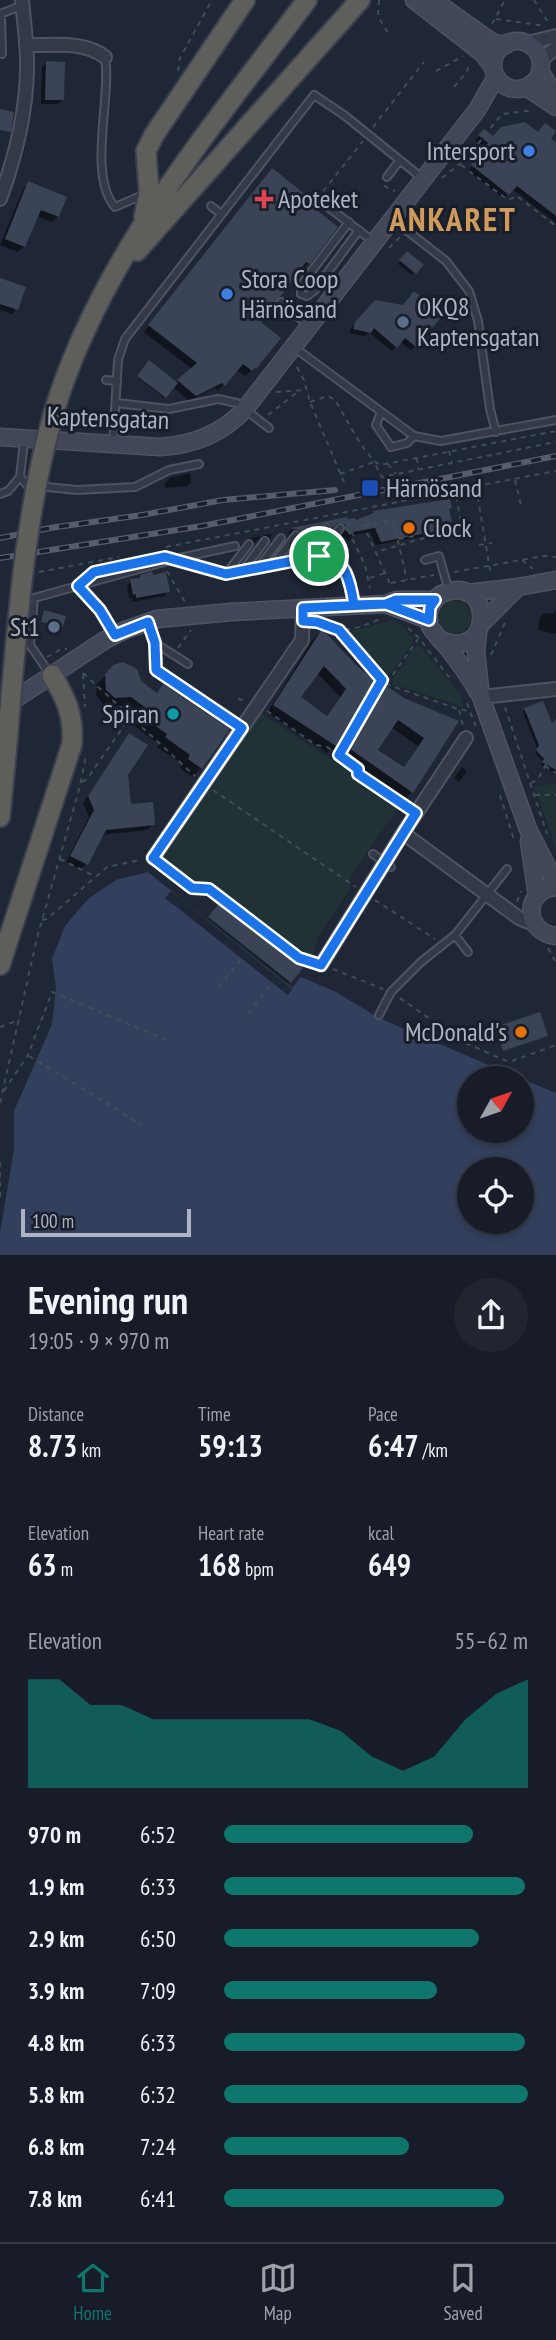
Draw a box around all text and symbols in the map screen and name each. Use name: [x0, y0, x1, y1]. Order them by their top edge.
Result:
place label: Intersport: [426, 134, 515, 167]
marker: Intersport: [521, 143, 537, 159]
place label: Apoteket: [278, 182, 358, 215]
marker: Apoteket: [256, 191, 272, 207]
district label: ANKARET: [388, 197, 517, 240]
place label: Stora Coop Härnösand: [241, 262, 338, 325]
marker: Stora Coop Härnösand: [219, 286, 235, 302]
place label: OKQ8 Kaptensgatan: [417, 290, 539, 353]
marker: OKQ8 Kaptensgatan: [395, 314, 411, 330]
street label: Kaptensgatan: [46, 399, 170, 436]
place label: Härnösand: [386, 471, 482, 504]
marker: Härnösand: [360, 478, 380, 498]
place label: Clock: [423, 511, 472, 544]
marker: Clock: [401, 520, 417, 536]
pin: [289, 526, 349, 586]
icon: arrive: [300, 537, 338, 575]
place label: St1: [10, 610, 40, 643]
marker: St1: [46, 619, 62, 635]
place label: Spiran: [102, 697, 159, 730]
marker: Spiran: [165, 706, 181, 722]
place label: McDonald's: [405, 1015, 507, 1048]
marker: McDonald's: [513, 1024, 529, 1040]
north arrow: [457, 1066, 534, 1143]
map controls: [457, 1066, 534, 1234]
button: locate: [457, 1157, 534, 1234]
scale bar: [21, 1206, 191, 1238]
text: 100 m: [32, 1209, 74, 1233]
text: Evening run: [28, 1275, 188, 1324]
button: share: [454, 1278, 528, 1352]
text: 19:05 · 9 × 970 m: [28, 1326, 169, 1355]
text: Distance: [28, 1402, 84, 1426]
text: Time: [198, 1402, 231, 1426]
text: Pace: [368, 1402, 398, 1426]
text: 8.73: [28, 1426, 77, 1465]
text: 59:13: [198, 1426, 263, 1465]
text: 6:47: [368, 1426, 419, 1465]
text: km: [77, 1438, 101, 1462]
text: /km: [419, 1438, 448, 1462]
text: Elevation: [28, 1521, 89, 1545]
text: Heart rate: [198, 1521, 264, 1545]
text: kcal: [368, 1521, 394, 1545]
text: 63: [28, 1545, 57, 1584]
text: 168: [198, 1545, 241, 1584]
text: 649: [368, 1545, 411, 1584]
text: m: [57, 1557, 73, 1581]
text: bpm: [241, 1557, 274, 1581]
text: Elevation: [28, 1626, 102, 1655]
text: 55–62 m: [455, 1626, 528, 1655]
text: 970 m: [28, 1820, 81, 1849]
text: 6:52: [140, 1820, 176, 1849]
text: 1.9 km: [28, 1872, 84, 1901]
text: 6:33: [140, 1872, 176, 1901]
text: 2.9 km: [28, 1924, 84, 1953]
text: 6:50: [140, 1924, 176, 1953]
text: 3.9 km: [28, 1976, 84, 2005]
text: 7:09: [140, 1976, 176, 2005]
text: 4.8 km: [28, 2028, 84, 2057]
text: 6:33: [140, 2028, 176, 2057]
text: 5.8 km: [28, 2080, 84, 2109]
text: 6:32: [140, 2080, 176, 2109]
text: 6.8 km: [28, 2132, 84, 2161]
text: 7:24: [140, 2132, 176, 2161]
text: 7.8 km: [28, 2184, 82, 2213]
text: 6:41: [140, 2184, 176, 2213]
tab: Home: [73, 2259, 112, 2325]
tab: Map: [259, 2259, 297, 2325]
tab: Saved: [443, 2259, 483, 2325]

